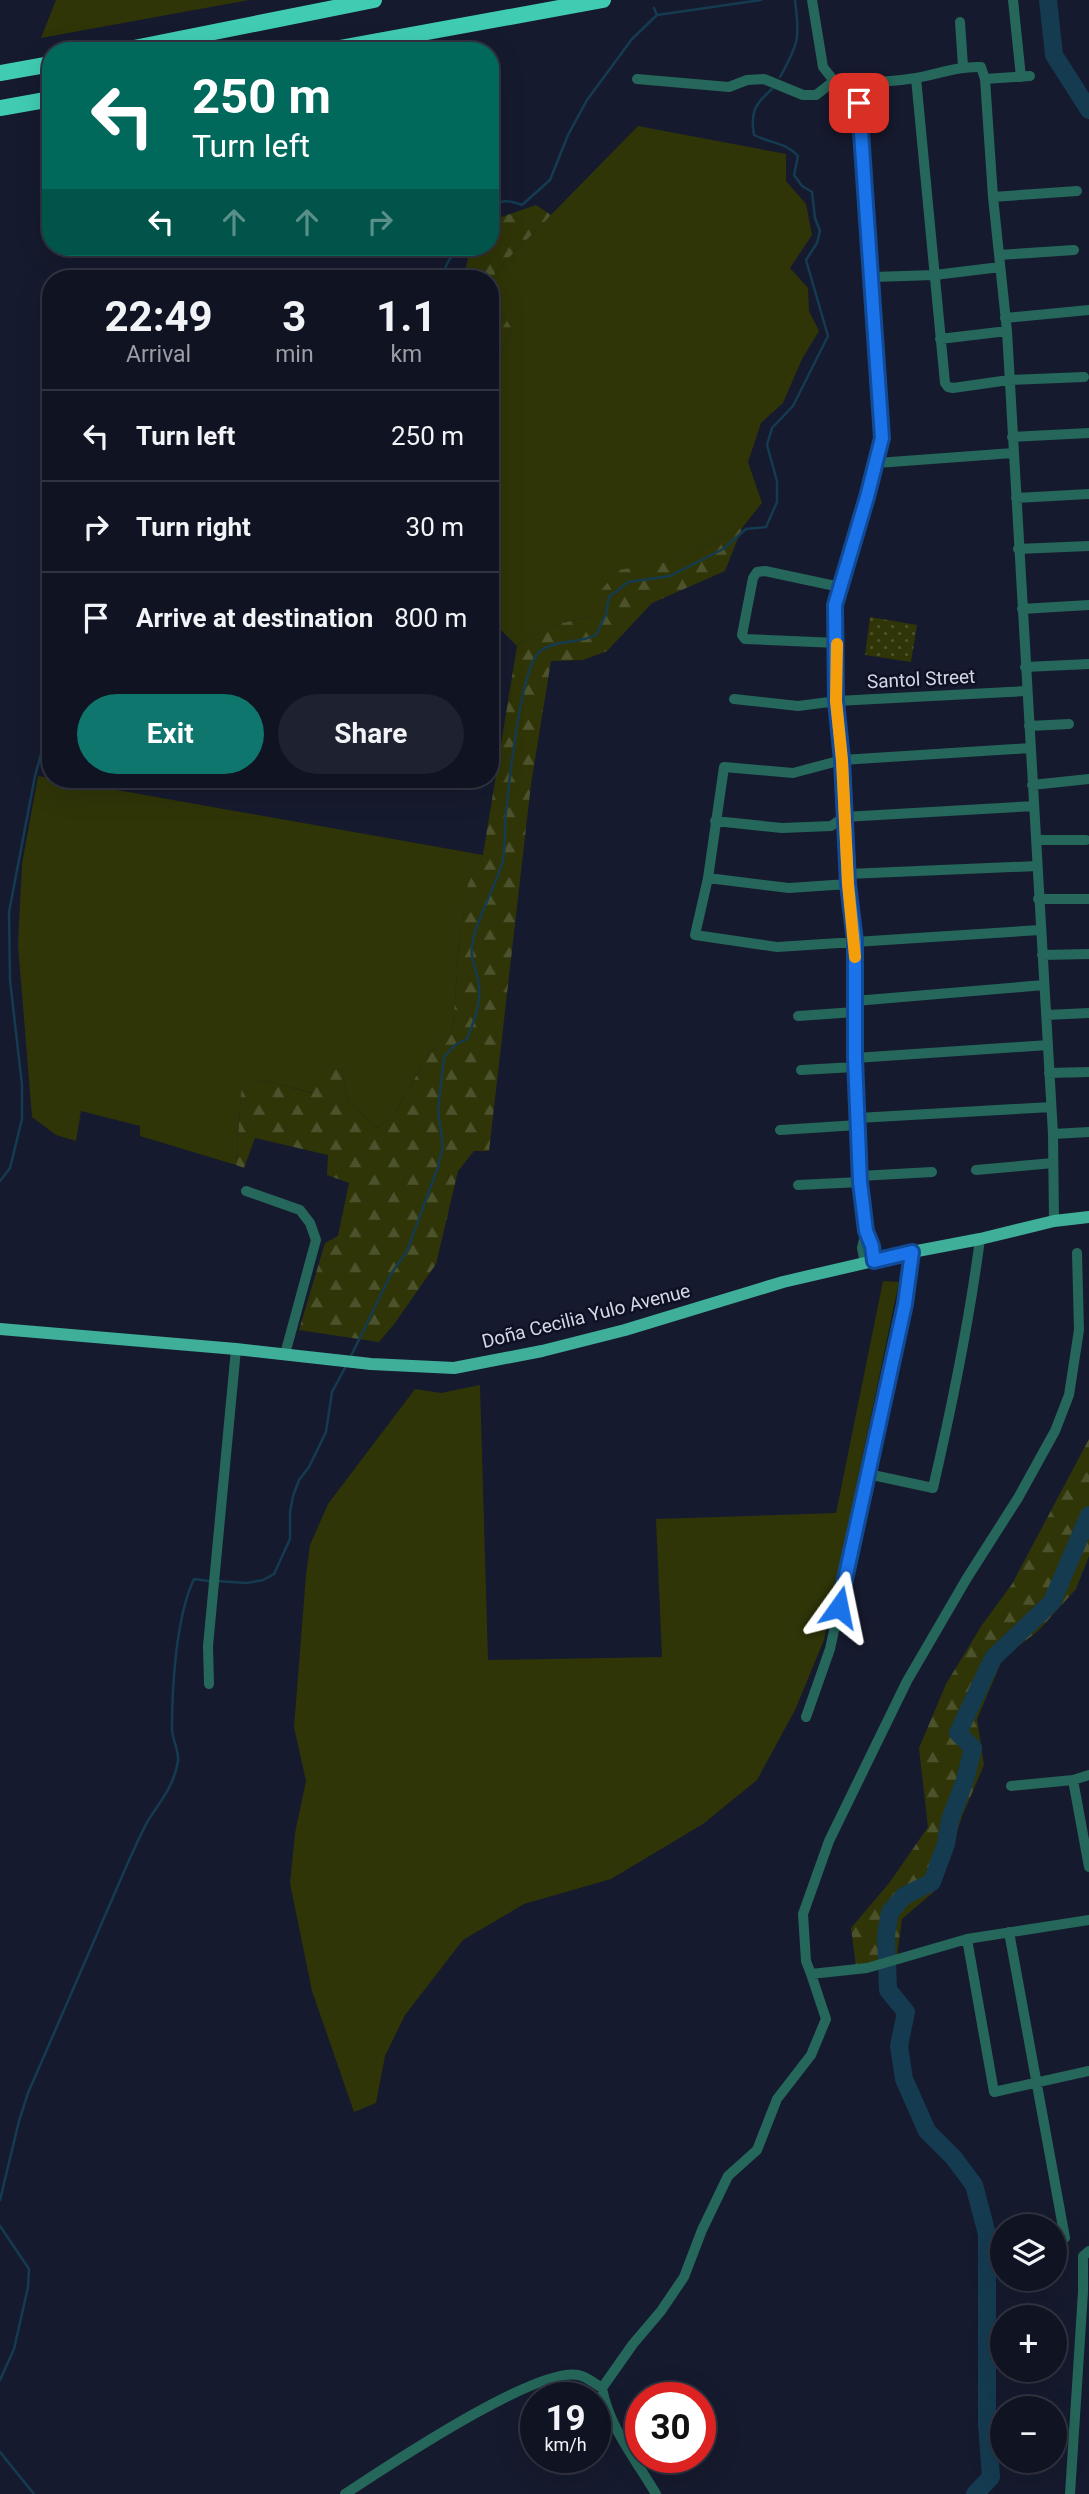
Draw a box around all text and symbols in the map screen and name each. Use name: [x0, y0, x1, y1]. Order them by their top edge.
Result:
text: 250 m: [192, 68, 331, 125]
icon: left: [77, 70, 168, 161]
pin: [829, 73, 889, 133]
icon: arrive: [840, 84, 878, 122]
text: Turn left: [192, 127, 310, 165]
icon: left: [142, 203, 180, 241]
icon: ahead: [215, 203, 253, 241]
icon: ahead: [288, 203, 326, 241]
icon: right: [361, 203, 399, 241]
text: 22:49: [104, 292, 213, 341]
text: 3: [282, 292, 306, 341]
text: 1.1: [376, 292, 436, 341]
text: Arrival: [126, 341, 191, 368]
text: min: [275, 341, 314, 368]
text: km: [390, 341, 422, 368]
icon: left: [77, 417, 115, 455]
text: Turn left: [136, 421, 235, 451]
text: 250 m: [391, 421, 464, 451]
icon: right: [77, 508, 115, 546]
text: Turn right: [136, 512, 251, 542]
text: 30 m: [406, 512, 464, 542]
icon: arrive: [77, 599, 115, 637]
text: Arrive at destination: [136, 603, 373, 633]
text: 800 m: [394, 603, 467, 633]
street label: Santol Street: [866, 665, 976, 693]
button: Exit: [77, 694, 264, 774]
button: Share: [278, 694, 464, 774]
street label: Doña Cecilia Yulo Avenue: [479, 1279, 693, 1353]
position arrow: [802, 1570, 876, 1644]
map controls: [990, 2214, 1067, 2473]
button: layers: [990, 2214, 1067, 2291]
button: +: [990, 2305, 1067, 2382]
speed limit sign: 30: [625, 2382, 716, 2473]
button: −: [990, 2396, 1067, 2473]
text: 19: [545, 2398, 586, 2439]
text: km/h: [544, 2434, 587, 2455]

